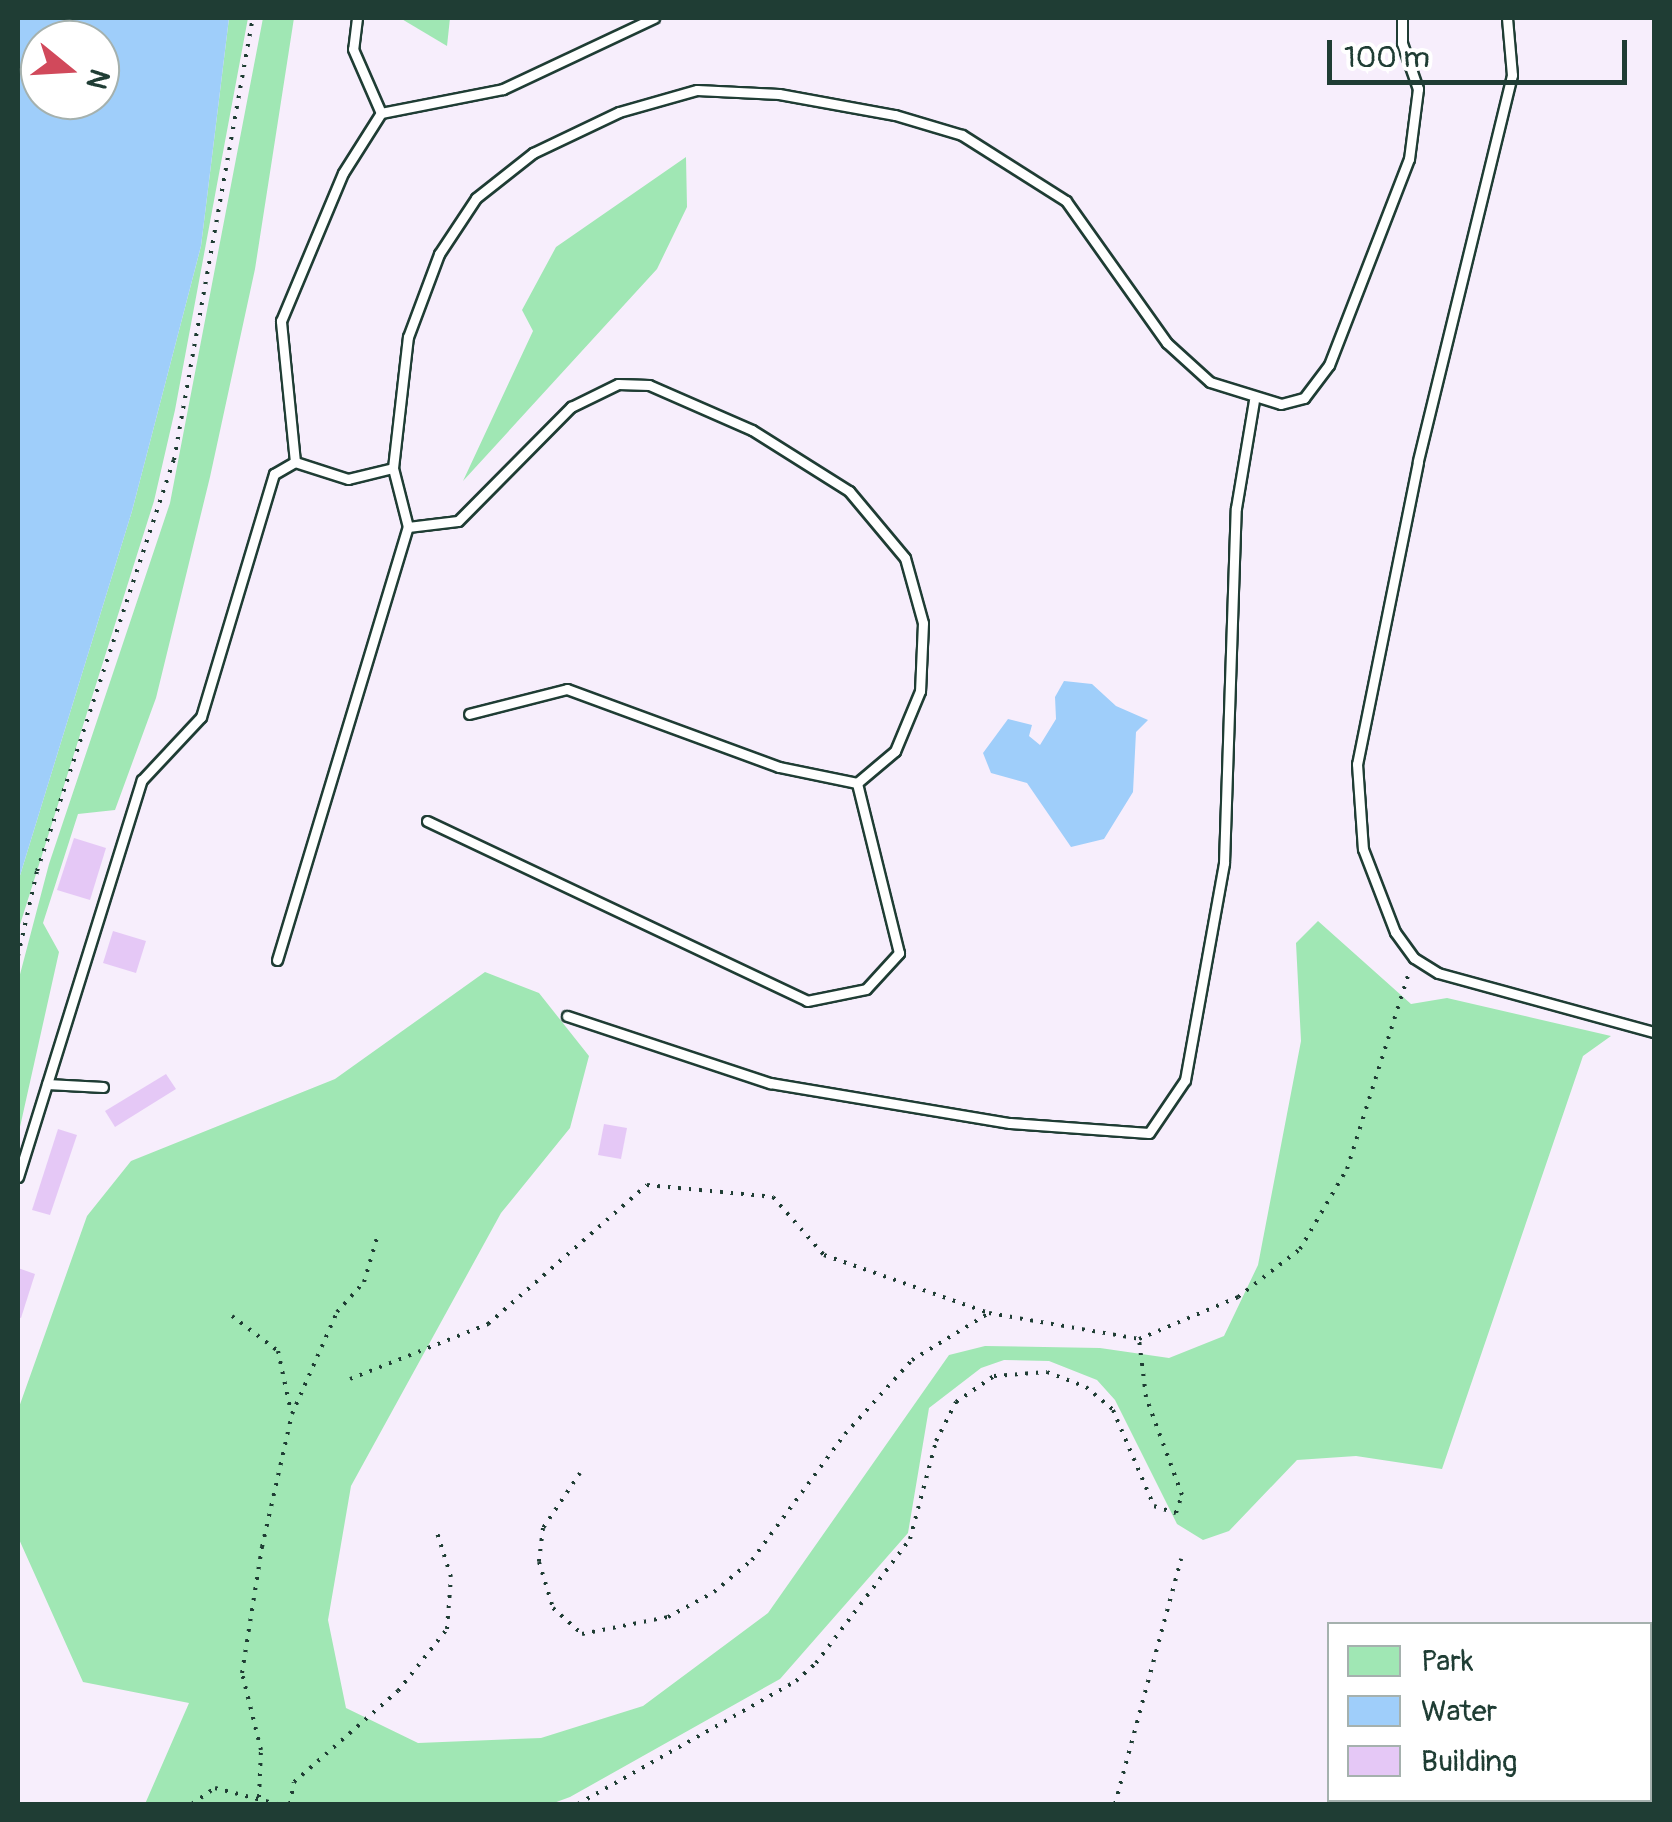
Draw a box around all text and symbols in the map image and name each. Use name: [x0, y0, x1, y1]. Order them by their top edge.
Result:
north arrow: [20, 20, 120, 120]
scale bar: [1332, 20, 1632, 82]
text: 100 m: [1344, 39, 1430, 76]
text: N: [78, 64, 117, 93]
legend: [1327, 1622, 1652, 1802]
text: Park: [1421, 1643, 1474, 1680]
text: Water: [1421, 1693, 1497, 1730]
text: Building: [1421, 1743, 1517, 1780]

